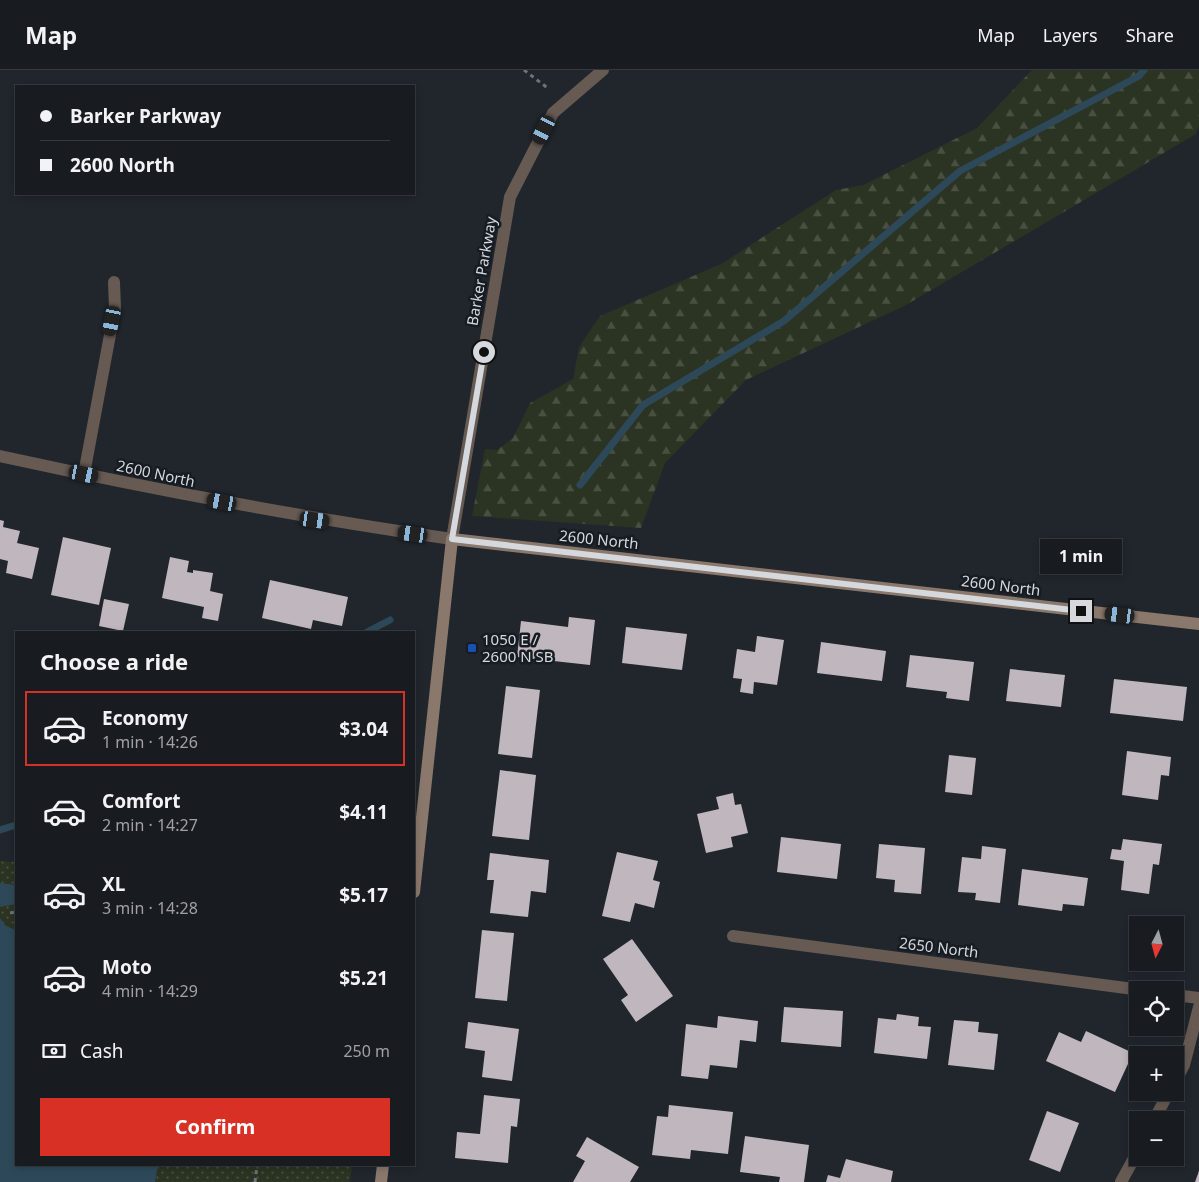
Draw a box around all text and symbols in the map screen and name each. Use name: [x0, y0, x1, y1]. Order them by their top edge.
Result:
text: Map: [25, 18, 77, 51]
text: Map: [977, 23, 1015, 47]
text: Layers: [1043, 23, 1098, 47]
text: Share: [1126, 23, 1174, 47]
text: Barker Parkway: [70, 103, 221, 129]
car: [530, 113, 557, 147]
text: 2600 North: [70, 152, 175, 178]
street label: Barker Parkway: [462, 215, 501, 327]
car: [101, 305, 122, 337]
route start: [473, 341, 495, 363]
street label: 2600 North: [115, 455, 197, 491]
car: [67, 464, 100, 484]
car: [205, 492, 238, 512]
car: [299, 510, 330, 530]
car: [397, 524, 428, 544]
street label: 2600 North: [558, 525, 640, 553]
callout: 1 min: [1040, 538, 1122, 574]
text: 1 min: [1059, 545, 1103, 567]
street label: 2600 North: [960, 570, 1042, 600]
route end: [1070, 600, 1092, 622]
car: [1104, 606, 1135, 624]
place label: 1050 E / 2600 N SB: [482, 629, 554, 666]
marker: 1050 E / 2600 N SB: [466, 642, 478, 654]
text: Choose a ride: [40, 646, 188, 676]
text: Economy: [102, 705, 188, 731]
icon: car: [42, 706, 87, 751]
text: $3.04: [339, 716, 388, 742]
text: 1 min · 14:26: [102, 731, 198, 753]
text: Comfort: [102, 788, 181, 814]
icon: car: [42, 789, 87, 834]
text: $4.11: [339, 799, 388, 825]
text: 2 min · 14:27: [102, 814, 198, 836]
text: XL: [102, 871, 125, 897]
icon: car: [42, 872, 87, 917]
text: $5.17: [339, 882, 388, 908]
text: 3 min · 14:28: [102, 897, 198, 919]
north arrow: [1129, 916, 1184, 971]
map controls: [1129, 916, 1184, 1166]
street label: 2650 North: [898, 932, 980, 962]
text: Moto: [102, 954, 152, 980]
icon: car: [42, 955, 87, 1000]
text: $5.21: [339, 965, 388, 991]
text: 4 min · 14:29: [102, 980, 198, 1002]
button: locate: [1129, 981, 1184, 1036]
icon: cash: [40, 1037, 68, 1065]
text: Cash: [80, 1038, 124, 1064]
text: 250 m: [343, 1040, 390, 1062]
button: +: [1129, 1046, 1184, 1101]
button: Confirm: [40, 1098, 390, 1156]
button: −: [1129, 1111, 1184, 1166]

